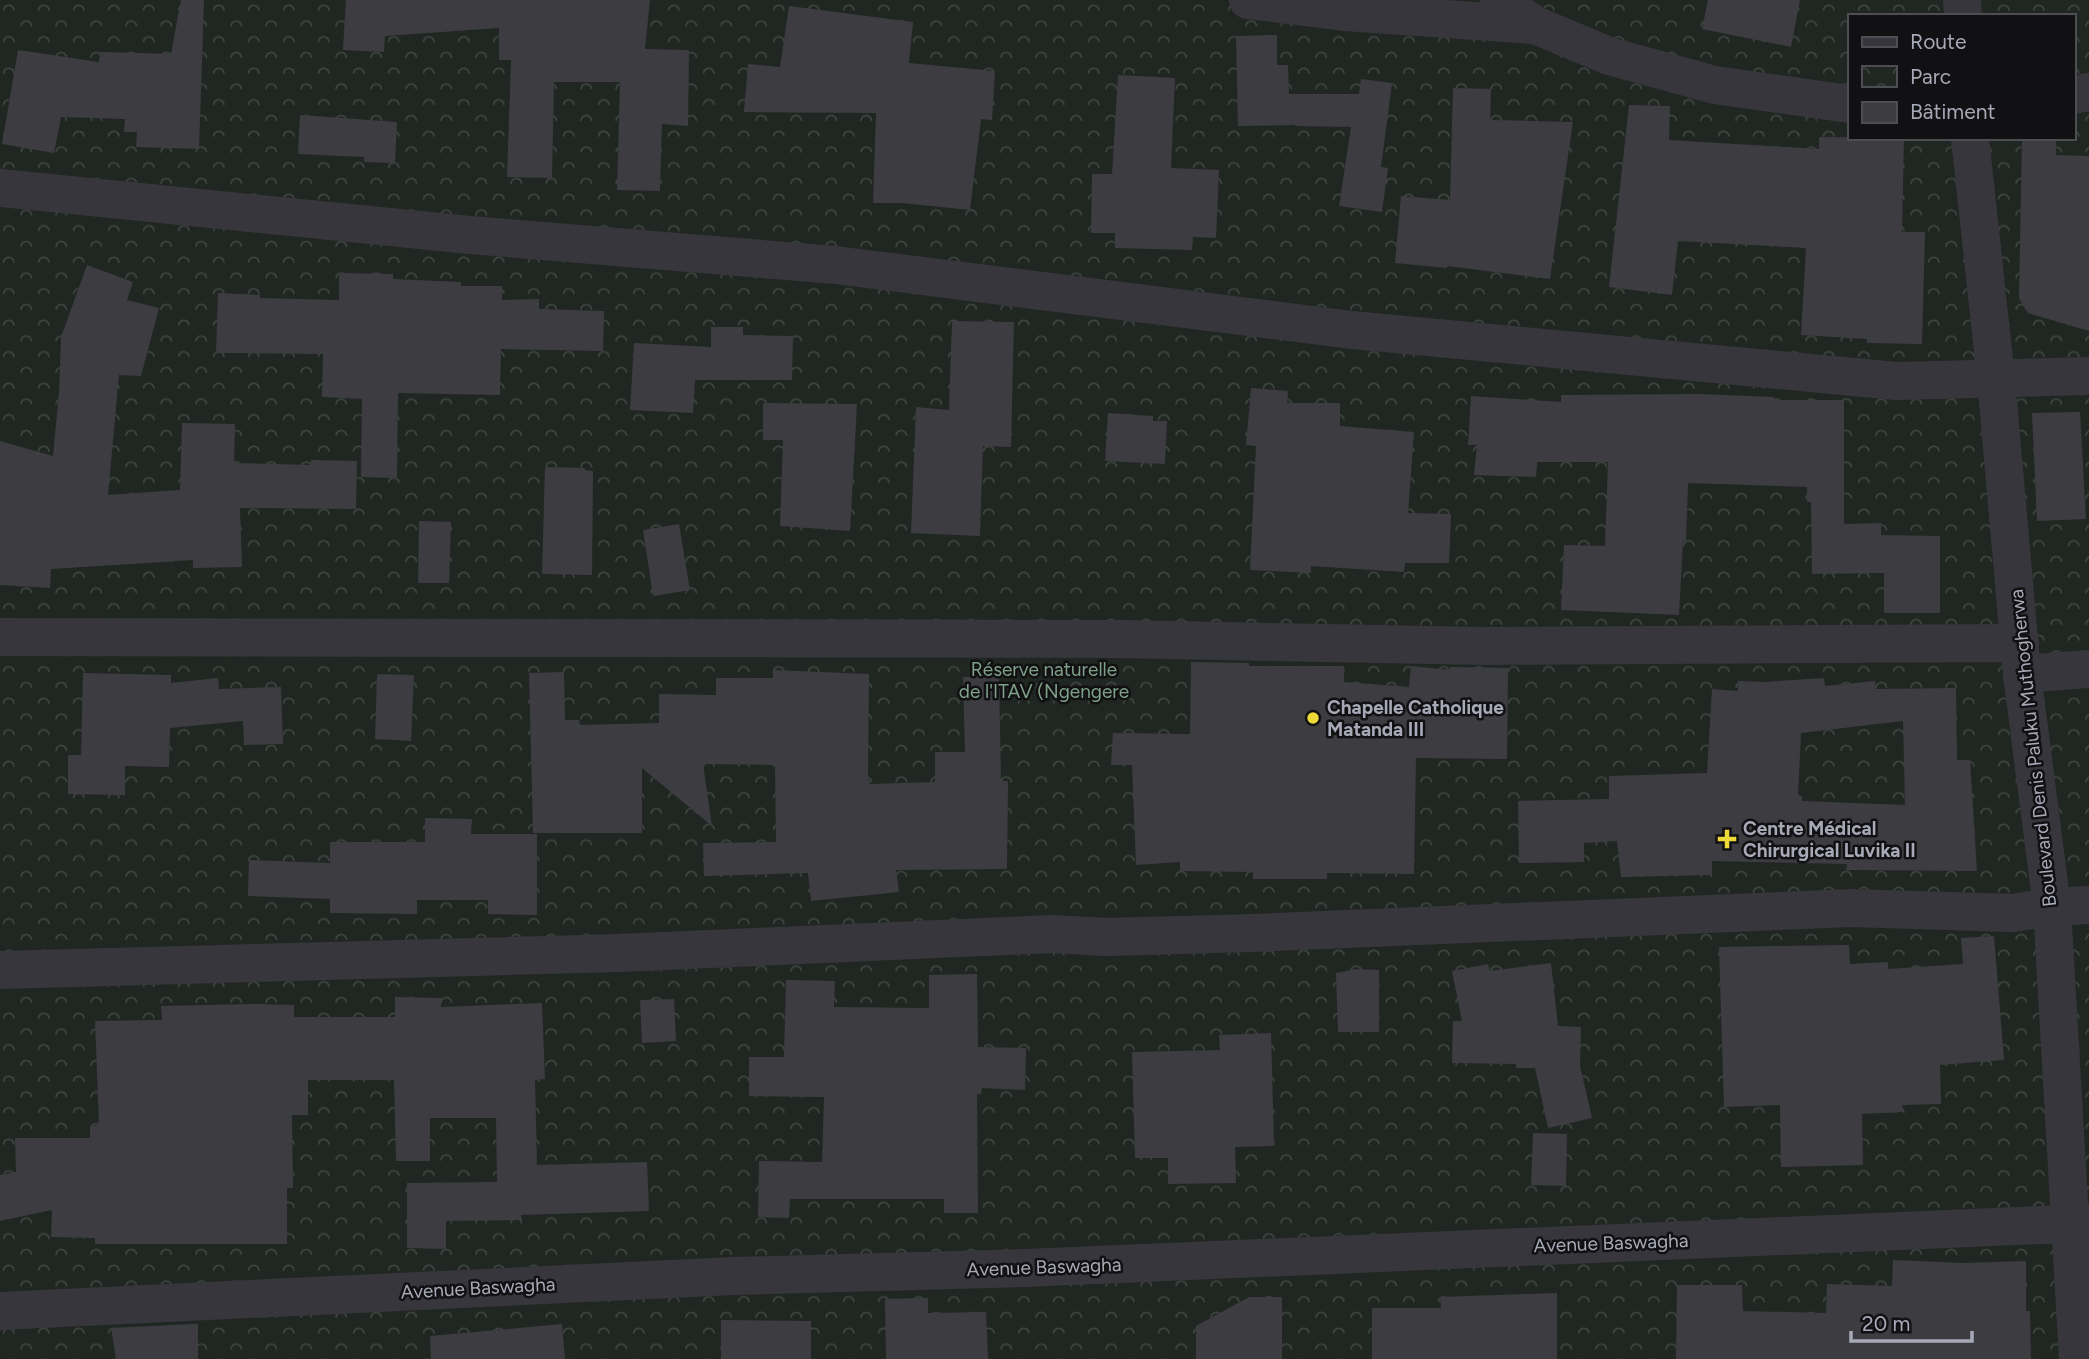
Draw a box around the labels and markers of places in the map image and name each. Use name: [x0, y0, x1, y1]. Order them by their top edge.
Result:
place label: Chapelle Catholique Matanda III: [1327, 696, 1504, 741]
marker: Chapelle Catholique Matanda III: [1305, 710, 1321, 726]
place label: Centre Médical Chirurgical Luvika II: [1743, 817, 1916, 862]
marker: Centre Médical Chirurgical Luvika II: [1717, 829, 1737, 849]

